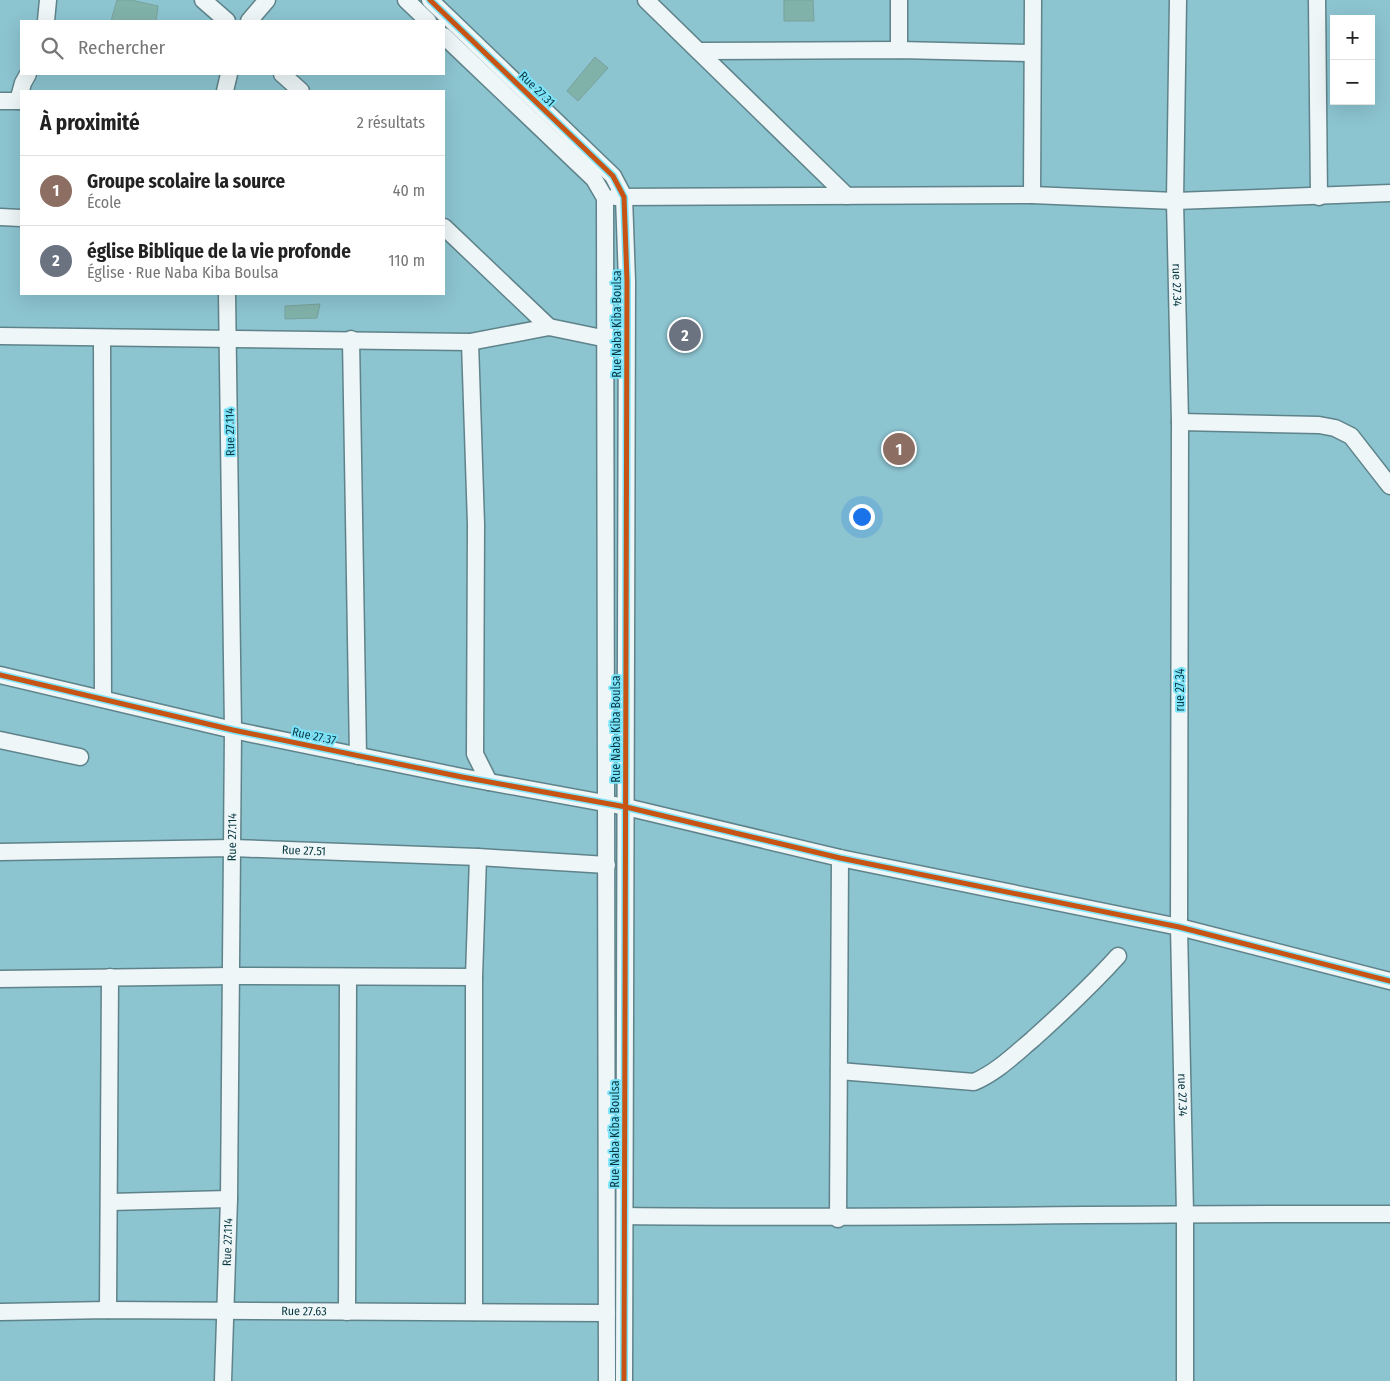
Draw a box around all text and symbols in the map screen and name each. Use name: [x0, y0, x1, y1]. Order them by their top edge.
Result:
map controls: [1330, 15, 1375, 105]
button: +: [1330, 15, 1375, 60]
search box: [20, 20, 445, 75]
icon: search: [38, 34, 66, 62]
text: Rechercher: [78, 36, 165, 59]
button: −: [1330, 60, 1375, 105]
street label: Rue 27.31: [516, 69, 558, 109]
text: À proximité: [40, 110, 140, 136]
text: 2 résultats: [357, 113, 425, 132]
text: Groupe scolaire la source: [87, 170, 285, 193]
text: 1: [53, 181, 59, 200]
text: 40 m: [393, 181, 425, 200]
text: École: [87, 193, 121, 212]
text: église Biblique de la vie profonde: [87, 240, 351, 263]
text: 2: [52, 251, 60, 270]
text: 110 m: [388, 251, 425, 270]
text: Église · Rue Naba Kiba Boulsa: [87, 263, 279, 282]
street label: rue 27.34: [1169, 263, 1184, 307]
street label: Rue Naba Kiba Boulsa: [610, 270, 624, 378]
pin: 2: [669, 316, 701, 354]
street label: Rue 27.114: [223, 408, 237, 456]
pin: 1: [883, 430, 915, 468]
your location: [849, 504, 875, 530]
street label: rue 27.34: [1173, 668, 1187, 712]
street label: Rue Naba Kiba Boulsa: [609, 675, 623, 783]
street label: Rue 27.37: [291, 725, 337, 748]
street label: Rue 27.114: [225, 813, 239, 861]
street label: Rue 27.51: [282, 843, 326, 858]
street label: rue 27.34: [1175, 1073, 1190, 1117]
street label: Rue Naba Kiba Boulsa: [608, 1080, 622, 1188]
street label: Rue 27.114: [220, 1218, 235, 1266]
street label: Rue 27.63: [281, 1304, 327, 1318]

